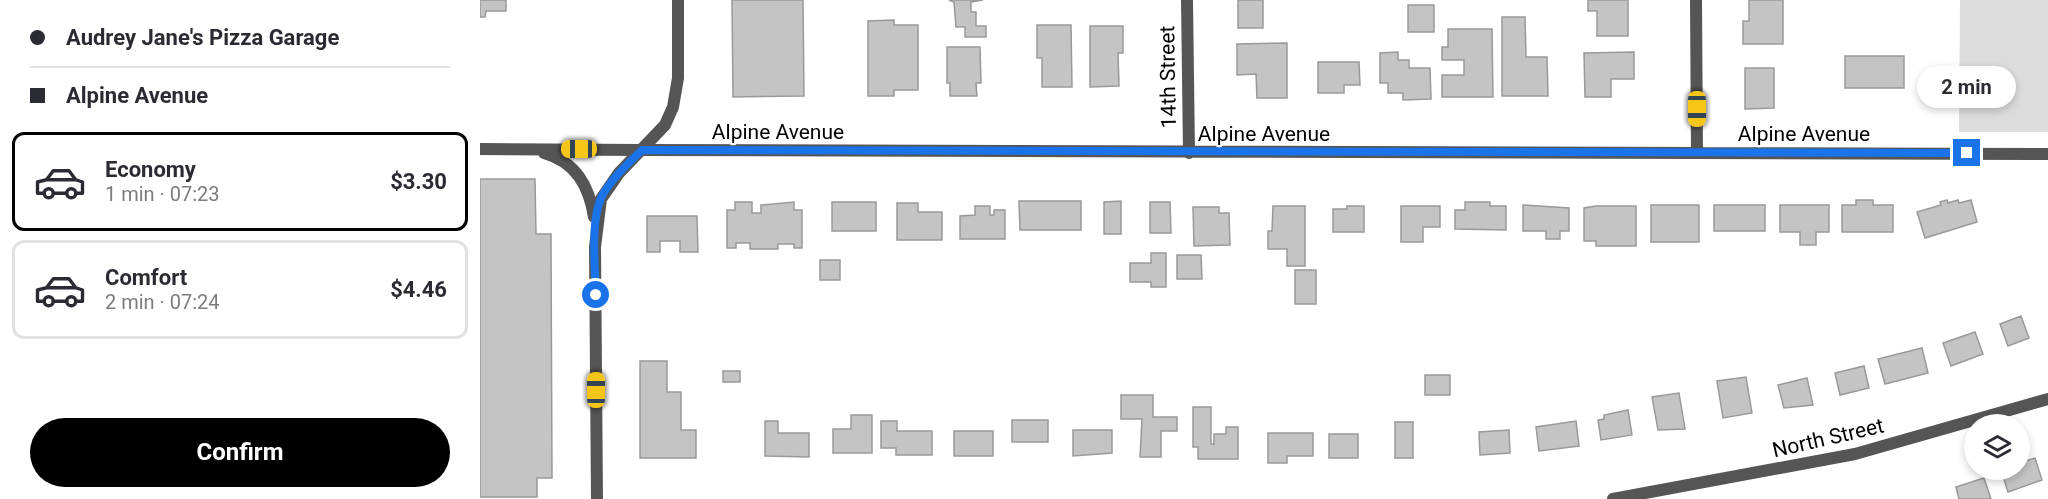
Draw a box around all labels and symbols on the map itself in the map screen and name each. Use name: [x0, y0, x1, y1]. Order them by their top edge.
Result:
street label: 14th Street: [1155, 25, 1181, 129]
callout: 2 min: [1918, 66, 2017, 108]
car: [1688, 91, 1706, 127]
street label: Alpine Avenue: [712, 120, 844, 144]
street label: Alpine Avenue: [1198, 122, 1330, 146]
street label: Alpine Avenue: [1738, 122, 1870, 146]
route end: [1953, 139, 1980, 166]
car: [561, 140, 597, 158]
route start: [582, 281, 609, 308]
car: [587, 372, 605, 408]
street label: North Street: [1770, 413, 1886, 462]

